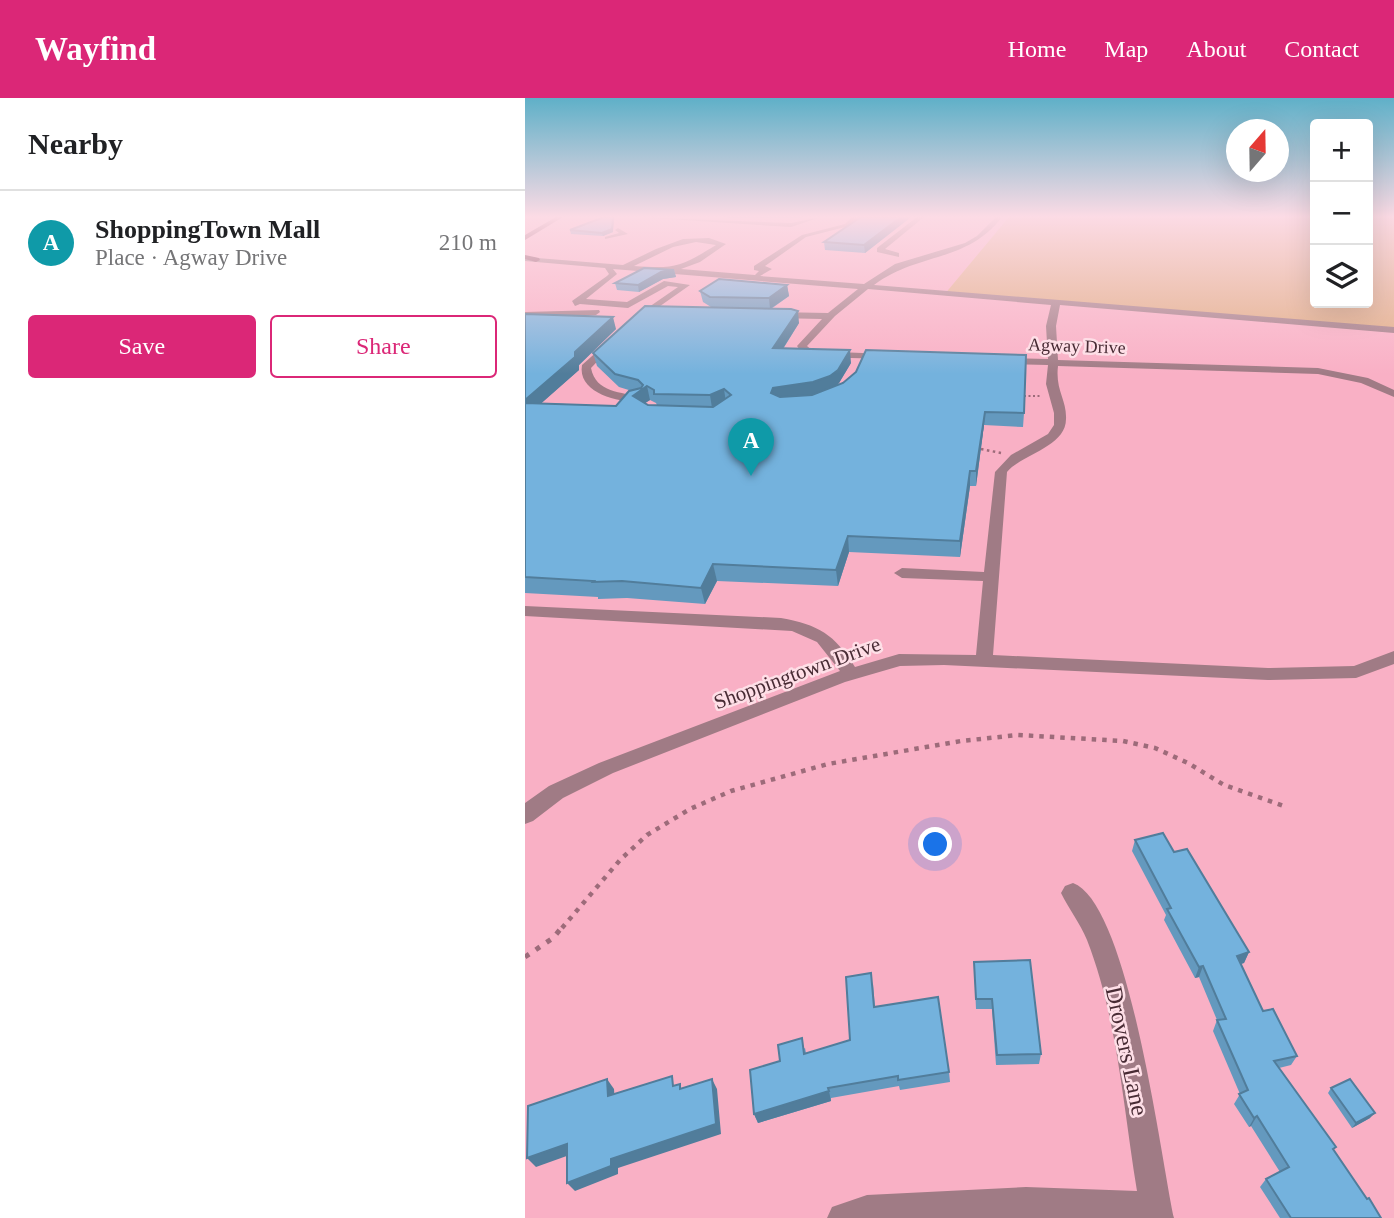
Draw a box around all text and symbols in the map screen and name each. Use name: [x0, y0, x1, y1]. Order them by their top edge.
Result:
text: Wayfind: [35, 31, 156, 67]
text: Home: [1008, 36, 1066, 62]
text: Map: [1104, 36, 1148, 62]
text: About: [1186, 36, 1246, 62]
text: Contact: [1284, 36, 1359, 62]
north arrow: [1226, 119, 1289, 182]
map controls: [1310, 119, 1373, 308]
button: +: [1310, 119, 1373, 182]
text: Nearby: [28, 127, 123, 160]
button: −: [1310, 182, 1373, 245]
text: ShoppingTown Mall: [95, 215, 320, 244]
text: A: [43, 230, 59, 255]
text: 210 m: [439, 230, 497, 255]
text: Place · Agway Drive: [95, 245, 287, 270]
button: layers: [1310, 245, 1373, 308]
button: Save: [28, 315, 256, 378]
button: Share: [270, 315, 497, 378]
street label: Agway Drive: [1028, 334, 1126, 358]
pin: A: [728, 418, 774, 476]
street label: Shoppingtown Drive: [710, 632, 884, 714]
your location: [918, 827, 952, 861]
street label: Drovers Lane: [1101, 984, 1153, 1118]

